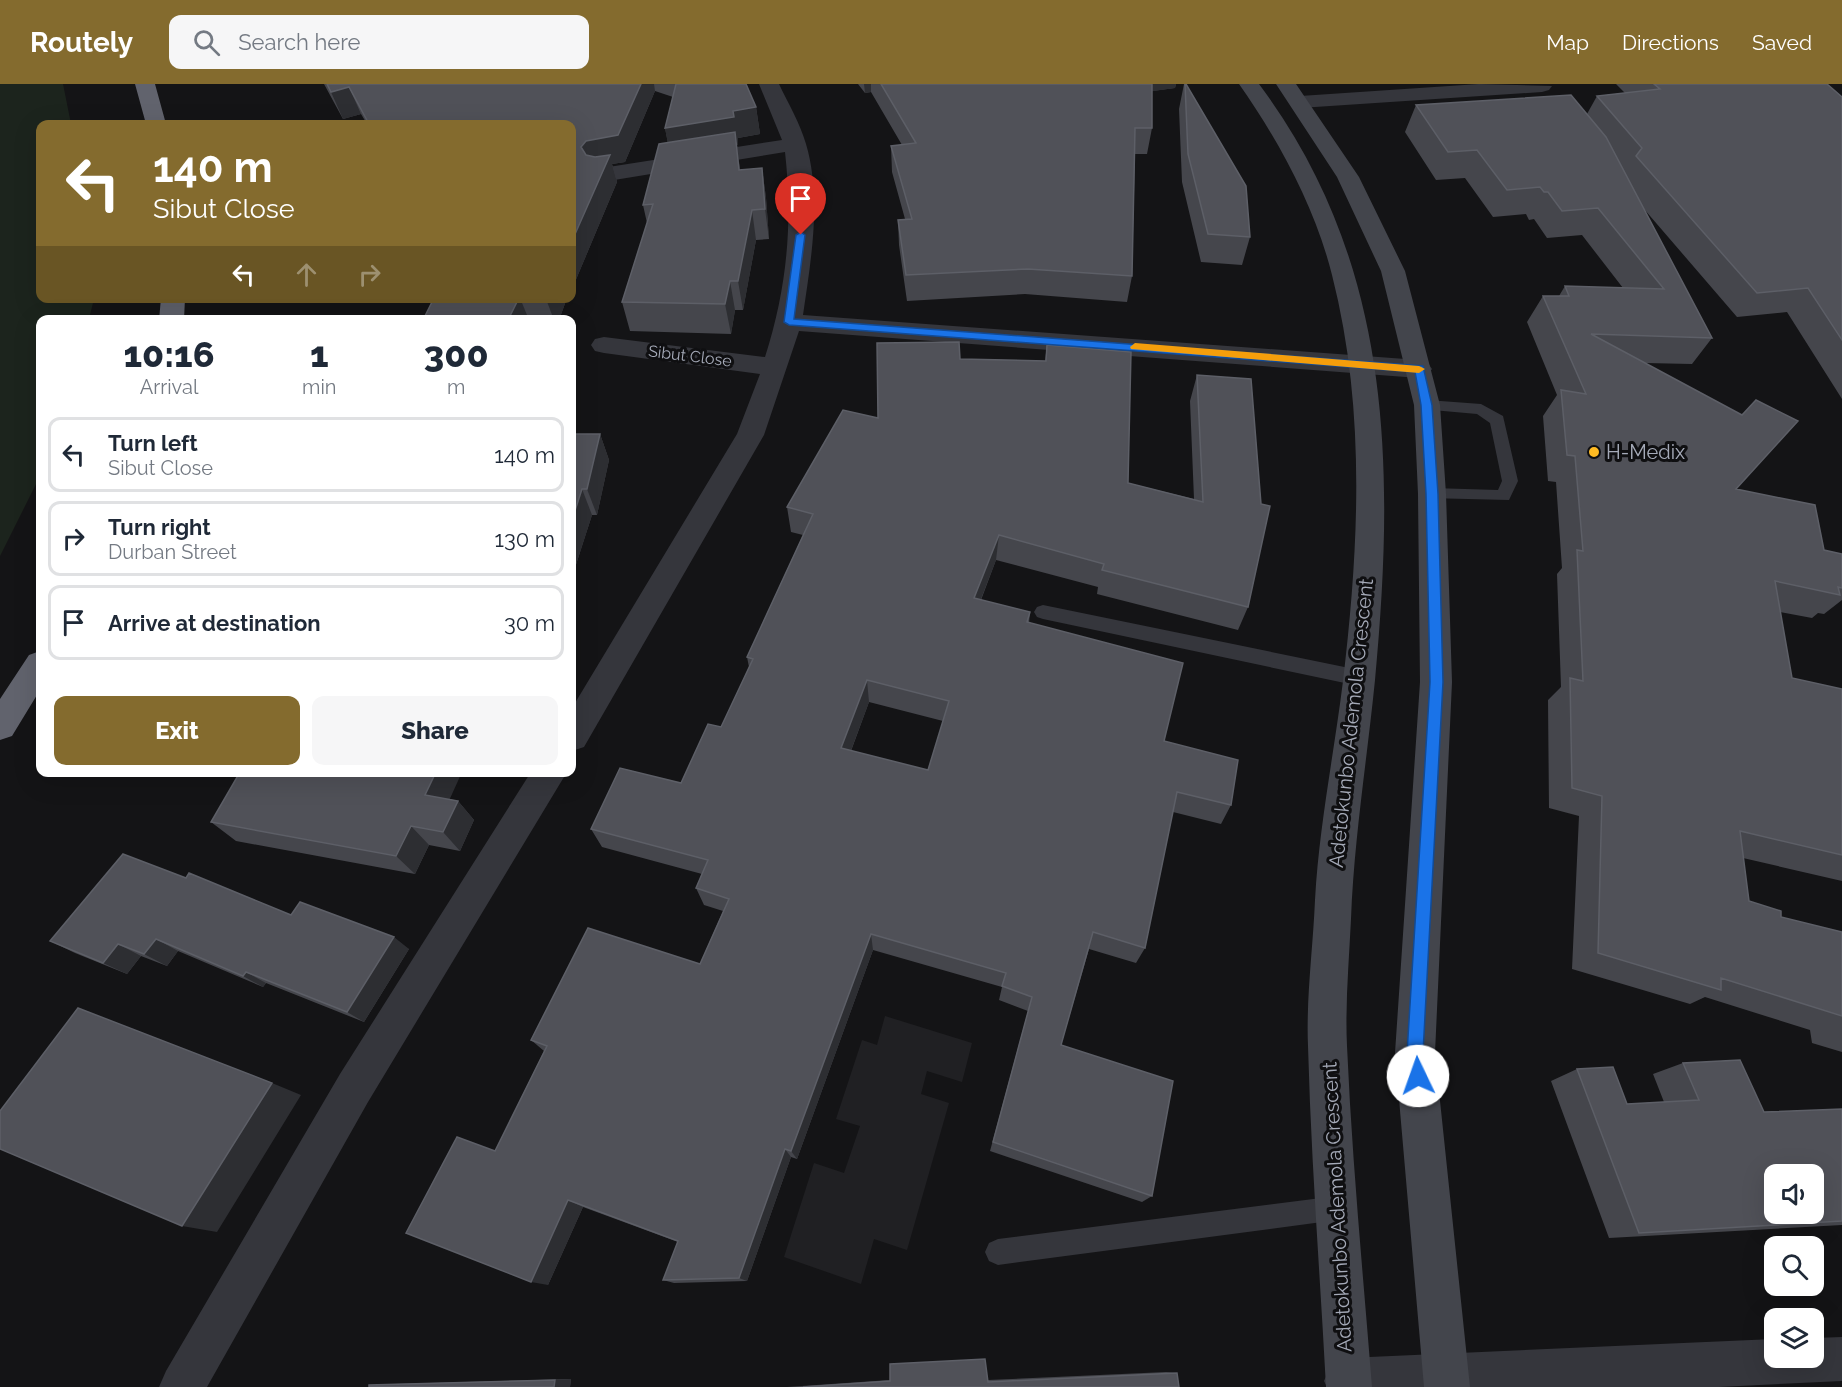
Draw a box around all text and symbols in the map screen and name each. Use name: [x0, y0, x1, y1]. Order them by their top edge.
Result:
search box: [169, 15, 589, 69]
text: Routely: [30, 26, 133, 59]
icon: search: [190, 26, 223, 59]
text: Search here: [238, 29, 360, 55]
text: Map: [1546, 30, 1589, 55]
text: Directions: [1622, 30, 1719, 55]
text: Saved: [1752, 30, 1812, 55]
text: 140 m: [153, 143, 273, 192]
icon: left: [54, 144, 132, 222]
pin: [775, 173, 826, 235]
icon: arrive: [784, 182, 817, 215]
text: Sibut Close: [153, 193, 295, 224]
icon: left: [227, 258, 260, 291]
icon: ahead: [290, 258, 323, 291]
icon: right: [353, 258, 386, 291]
text: 10:16: [123, 333, 215, 375]
text: 1: [310, 333, 329, 375]
text: 300: [424, 333, 489, 375]
street label: Sibut Close: [647, 341, 733, 371]
text: Arrival: [140, 375, 198, 399]
text: min: [302, 375, 336, 399]
text: m: [447, 375, 465, 399]
text: Turn left: [108, 430, 198, 456]
icon: left: [57, 438, 90, 471]
place label: H-Medix: [1606, 440, 1685, 464]
text: 140 m: [494, 442, 555, 468]
marker: H-Medix: [1587, 445, 1601, 459]
text: Sibut Close: [108, 456, 213, 480]
text: Turn right: [108, 514, 211, 540]
icon: right: [57, 522, 90, 555]
text: 130 m: [495, 526, 555, 552]
text: Durban Street: [108, 540, 237, 564]
street label: Adetokunbo Ademola Crescent: [1324, 577, 1378, 869]
icon: arrive: [57, 606, 90, 639]
text: Arrive at destination: [108, 610, 321, 636]
text: 30 m: [504, 610, 555, 636]
button: Exit: [54, 696, 300, 765]
button: Share: [312, 696, 558, 765]
position arrow: [1386, 1044, 1450, 1108]
street label: Adetokunbo Ademola Crescent: [1317, 1061, 1357, 1353]
map controls: [1764, 1164, 1824, 1368]
button: sound: [1764, 1164, 1824, 1224]
button: search: [1764, 1236, 1824, 1296]
button: layers: [1764, 1308, 1824, 1368]

